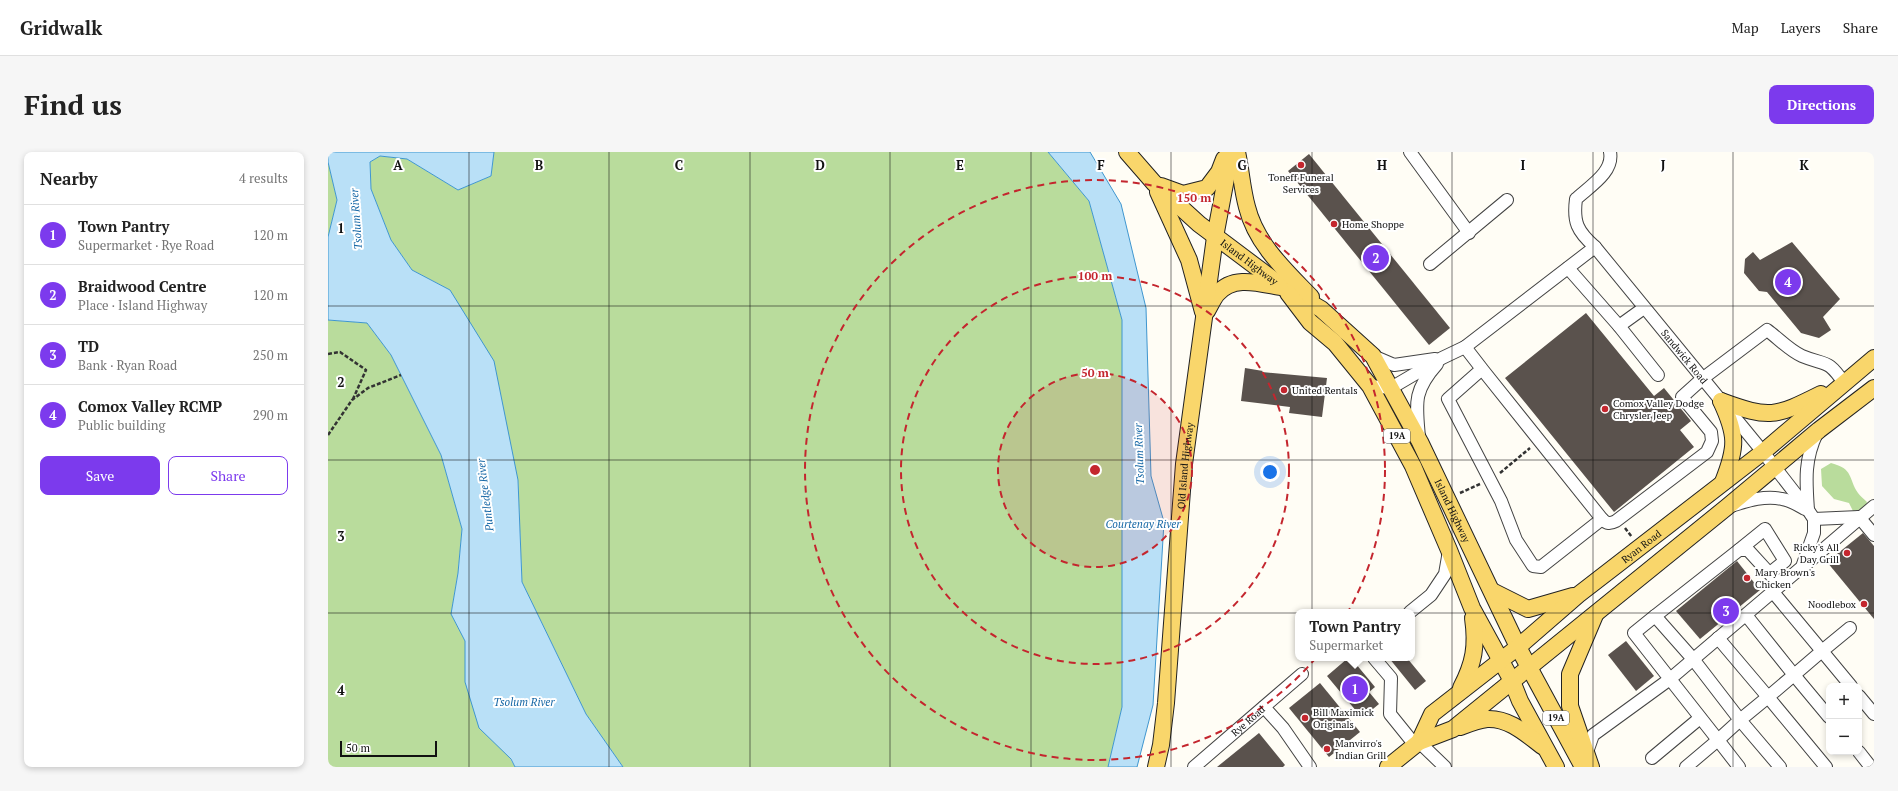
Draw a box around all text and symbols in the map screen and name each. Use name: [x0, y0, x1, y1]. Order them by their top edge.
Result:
text: Gridwalk: [20, 15, 102, 40]
text: Map: [1732, 18, 1759, 37]
text: Layers: [1781, 18, 1821, 37]
text: Share: [1843, 18, 1878, 37]
button: Directions: [1769, 85, 1874, 124]
text: Find us: [24, 86, 122, 123]
text: A: [393, 156, 403, 174]
text: B: [535, 156, 543, 174]
text: C: [675, 156, 683, 174]
text: D: [815, 156, 825, 174]
text: E: [956, 156, 964, 174]
text: F: [1097, 156, 1105, 174]
text: G: [1237, 156, 1247, 174]
text: H: [1377, 156, 1387, 174]
text: I: [1521, 156, 1526, 174]
text: J: [1661, 156, 1666, 174]
text: K: [1799, 156, 1809, 174]
marker: Toneff Funeral Services: [1296, 160, 1306, 170]
text: Nearby: [40, 167, 98, 190]
text: 4 results: [239, 169, 288, 187]
place label: Toneff Funeral Services: [1268, 171, 1334, 196]
water label: Tsolum River: [347, 187, 365, 250]
text: 150 m: [1177, 190, 1211, 205]
text: Town Pantry: [78, 216, 169, 236]
place label: Home Shoppe: [1342, 218, 1404, 231]
text: 1: [337, 219, 345, 237]
marker: Home Shoppe: [1329, 219, 1339, 229]
text: 1: [49, 226, 57, 244]
text: 120 m: [253, 226, 288, 244]
text: Supermarket · Rye Road: [78, 236, 214, 254]
street label: Island Highway: [1218, 236, 1281, 289]
pin: 2: [1363, 243, 1389, 273]
pin: 4: [1775, 267, 1801, 297]
text: 100 m: [1078, 268, 1112, 283]
text: Braidwood Centre: [78, 276, 207, 296]
text: 2: [49, 286, 57, 304]
text: 120 m: [253, 286, 288, 304]
text: Place · Island Highway: [78, 296, 207, 314]
street label: Sandwick Road: [1658, 327, 1711, 387]
text: TD: [78, 336, 99, 356]
text: 3: [49, 346, 57, 364]
text: 250 m: [253, 346, 288, 364]
text: Bank · Ryan Road: [78, 356, 177, 374]
text: 50 m: [1081, 365, 1109, 380]
text: 2: [337, 373, 345, 391]
place label: United Rentals: [1292, 384, 1358, 397]
marker: United Rentals: [1279, 385, 1289, 395]
text: Comox Valley RCMP: [78, 396, 222, 416]
place label: Comox Valley Dodge Chrysler Jeep: [1613, 397, 1704, 422]
marker: Comox Valley Dodge Chrysler Jeep: [1600, 404, 1610, 414]
text: 4: [49, 406, 57, 424]
text: 290 m: [253, 406, 288, 424]
text: Public building: [78, 416, 165, 434]
street label: Old Island Highway: [1175, 421, 1197, 510]
water label: Tsolum River: [1131, 422, 1147, 485]
road number: 19A: [1384, 429, 1410, 443]
button: Save: [40, 456, 160, 495]
button: Share: [168, 456, 288, 495]
water label: Puntledge River: [474, 457, 497, 533]
your location: [1260, 462, 1280, 482]
centre of rings: [1088, 463, 1102, 477]
street label: Island Highway: [1432, 477, 1473, 545]
water label: Courtenay River: [1106, 517, 1181, 531]
text: 3: [337, 527, 345, 545]
street label: Ryan Road: [1619, 527, 1664, 566]
place label: Ricky's All Day Grill: [1793, 541, 1839, 566]
marker: Ricky's All Day Grill: [1842, 548, 1852, 558]
place label: Mary Brown's Chicken: [1755, 566, 1815, 591]
marker: Mary Brown's Chicken: [1742, 573, 1752, 583]
pin: 3: [1713, 596, 1739, 626]
place label: Noodlebox: [1808, 598, 1857, 611]
marker: Noodlebox: [1859, 599, 1869, 609]
popup: [1295, 609, 1415, 661]
text: Town Pantry: [1309, 616, 1401, 636]
text: Supermarket: [1309, 636, 1383, 654]
pin: 1: [1342, 674, 1368, 704]
text: 4: [337, 681, 345, 699]
map controls: [1826, 683, 1862, 755]
button: +: [1826, 683, 1862, 719]
water label: Tsolum River: [493, 695, 555, 709]
street label: Rye Road: [1228, 703, 1268, 739]
place label: Bill Maximick Originals: [1313, 706, 1375, 731]
road number: 19A: [1543, 711, 1569, 725]
marker: Bill Maximick Originals: [1300, 713, 1310, 723]
button: −: [1826, 719, 1862, 755]
place label: Manvirro's Indian Grill: [1335, 737, 1386, 762]
scale bar: [340, 739, 437, 758]
text: 50 m: [346, 741, 370, 755]
marker: Manvirro's Indian Grill: [1322, 744, 1332, 754]

